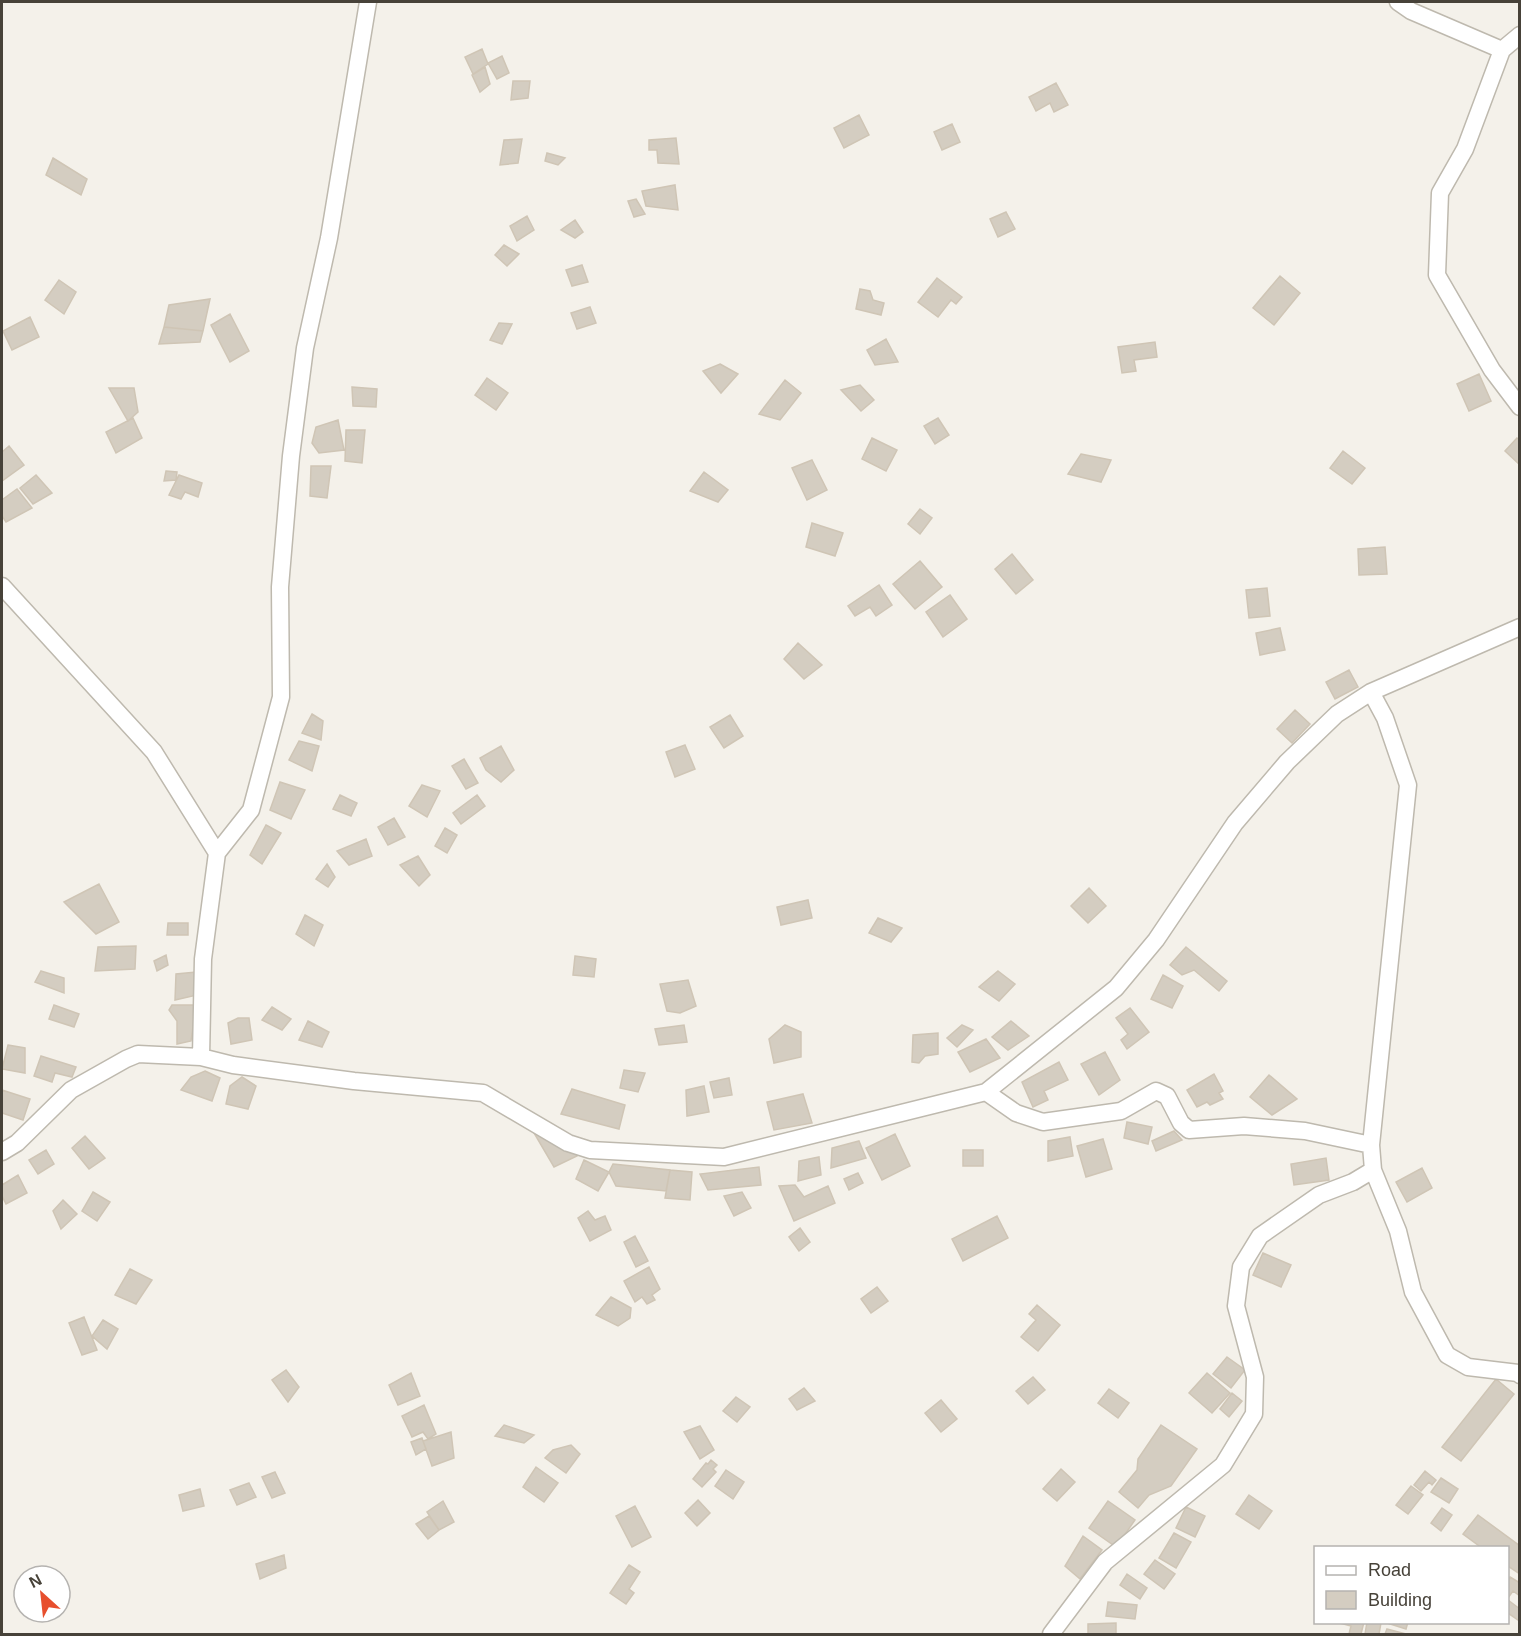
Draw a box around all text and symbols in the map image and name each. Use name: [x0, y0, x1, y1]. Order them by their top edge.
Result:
legend: [1314, 1546, 1509, 1624]
text: Road: [1368, 1560, 1411, 1580]
north arrow: [12, 1564, 72, 1624]
text: N: [26, 1571, 44, 1591]
text: Building: [1368, 1590, 1432, 1610]

